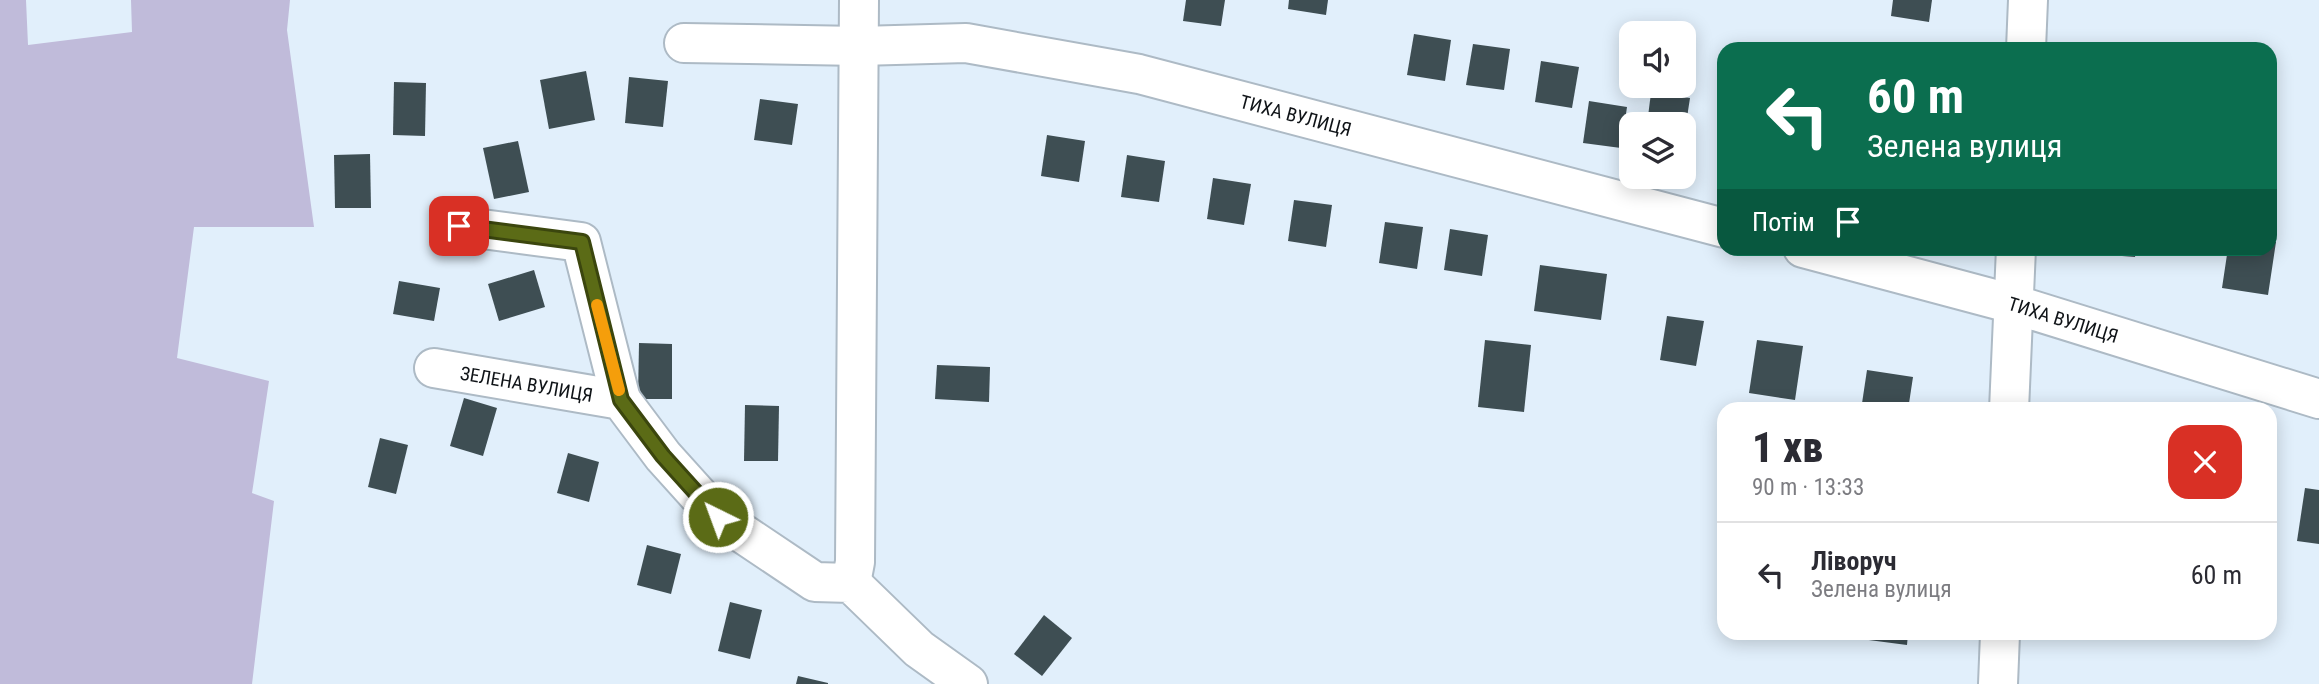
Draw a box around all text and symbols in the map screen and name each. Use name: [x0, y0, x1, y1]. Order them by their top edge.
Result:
map controls: [1619, 21, 1696, 189]
button: sound: [1619, 21, 1696, 98]
text: 60 m: [1867, 68, 1964, 125]
icon: left: [1752, 70, 1843, 161]
street label: ТИХА ВУЛИЦЯ: [1238, 90, 1354, 141]
button: layers: [1619, 112, 1696, 189]
text: Зелена вулиця: [1867, 127, 2063, 165]
pin: [429, 196, 489, 256]
icon: arrive: [1829, 203, 1867, 241]
icon: arrive: [440, 207, 478, 245]
text: Потім: [1752, 207, 1815, 237]
street label: ТИХА ВУЛИЦЯ: [2005, 292, 2121, 348]
street label: ЗЕЛЕНА ВУЛИЦЯ: [458, 362, 595, 407]
text: 1 хв: [1752, 423, 1823, 472]
button: close: [2168, 425, 2242, 499]
text: 90 m · 13:33: [1752, 474, 1864, 501]
position arrow: [681, 480, 755, 554]
text: Ліворуч: [1811, 546, 1896, 576]
icon: left: [1752, 556, 1790, 594]
text: 60 m: [2191, 560, 2242, 590]
text: Зелена вулиця: [1811, 576, 1952, 603]

